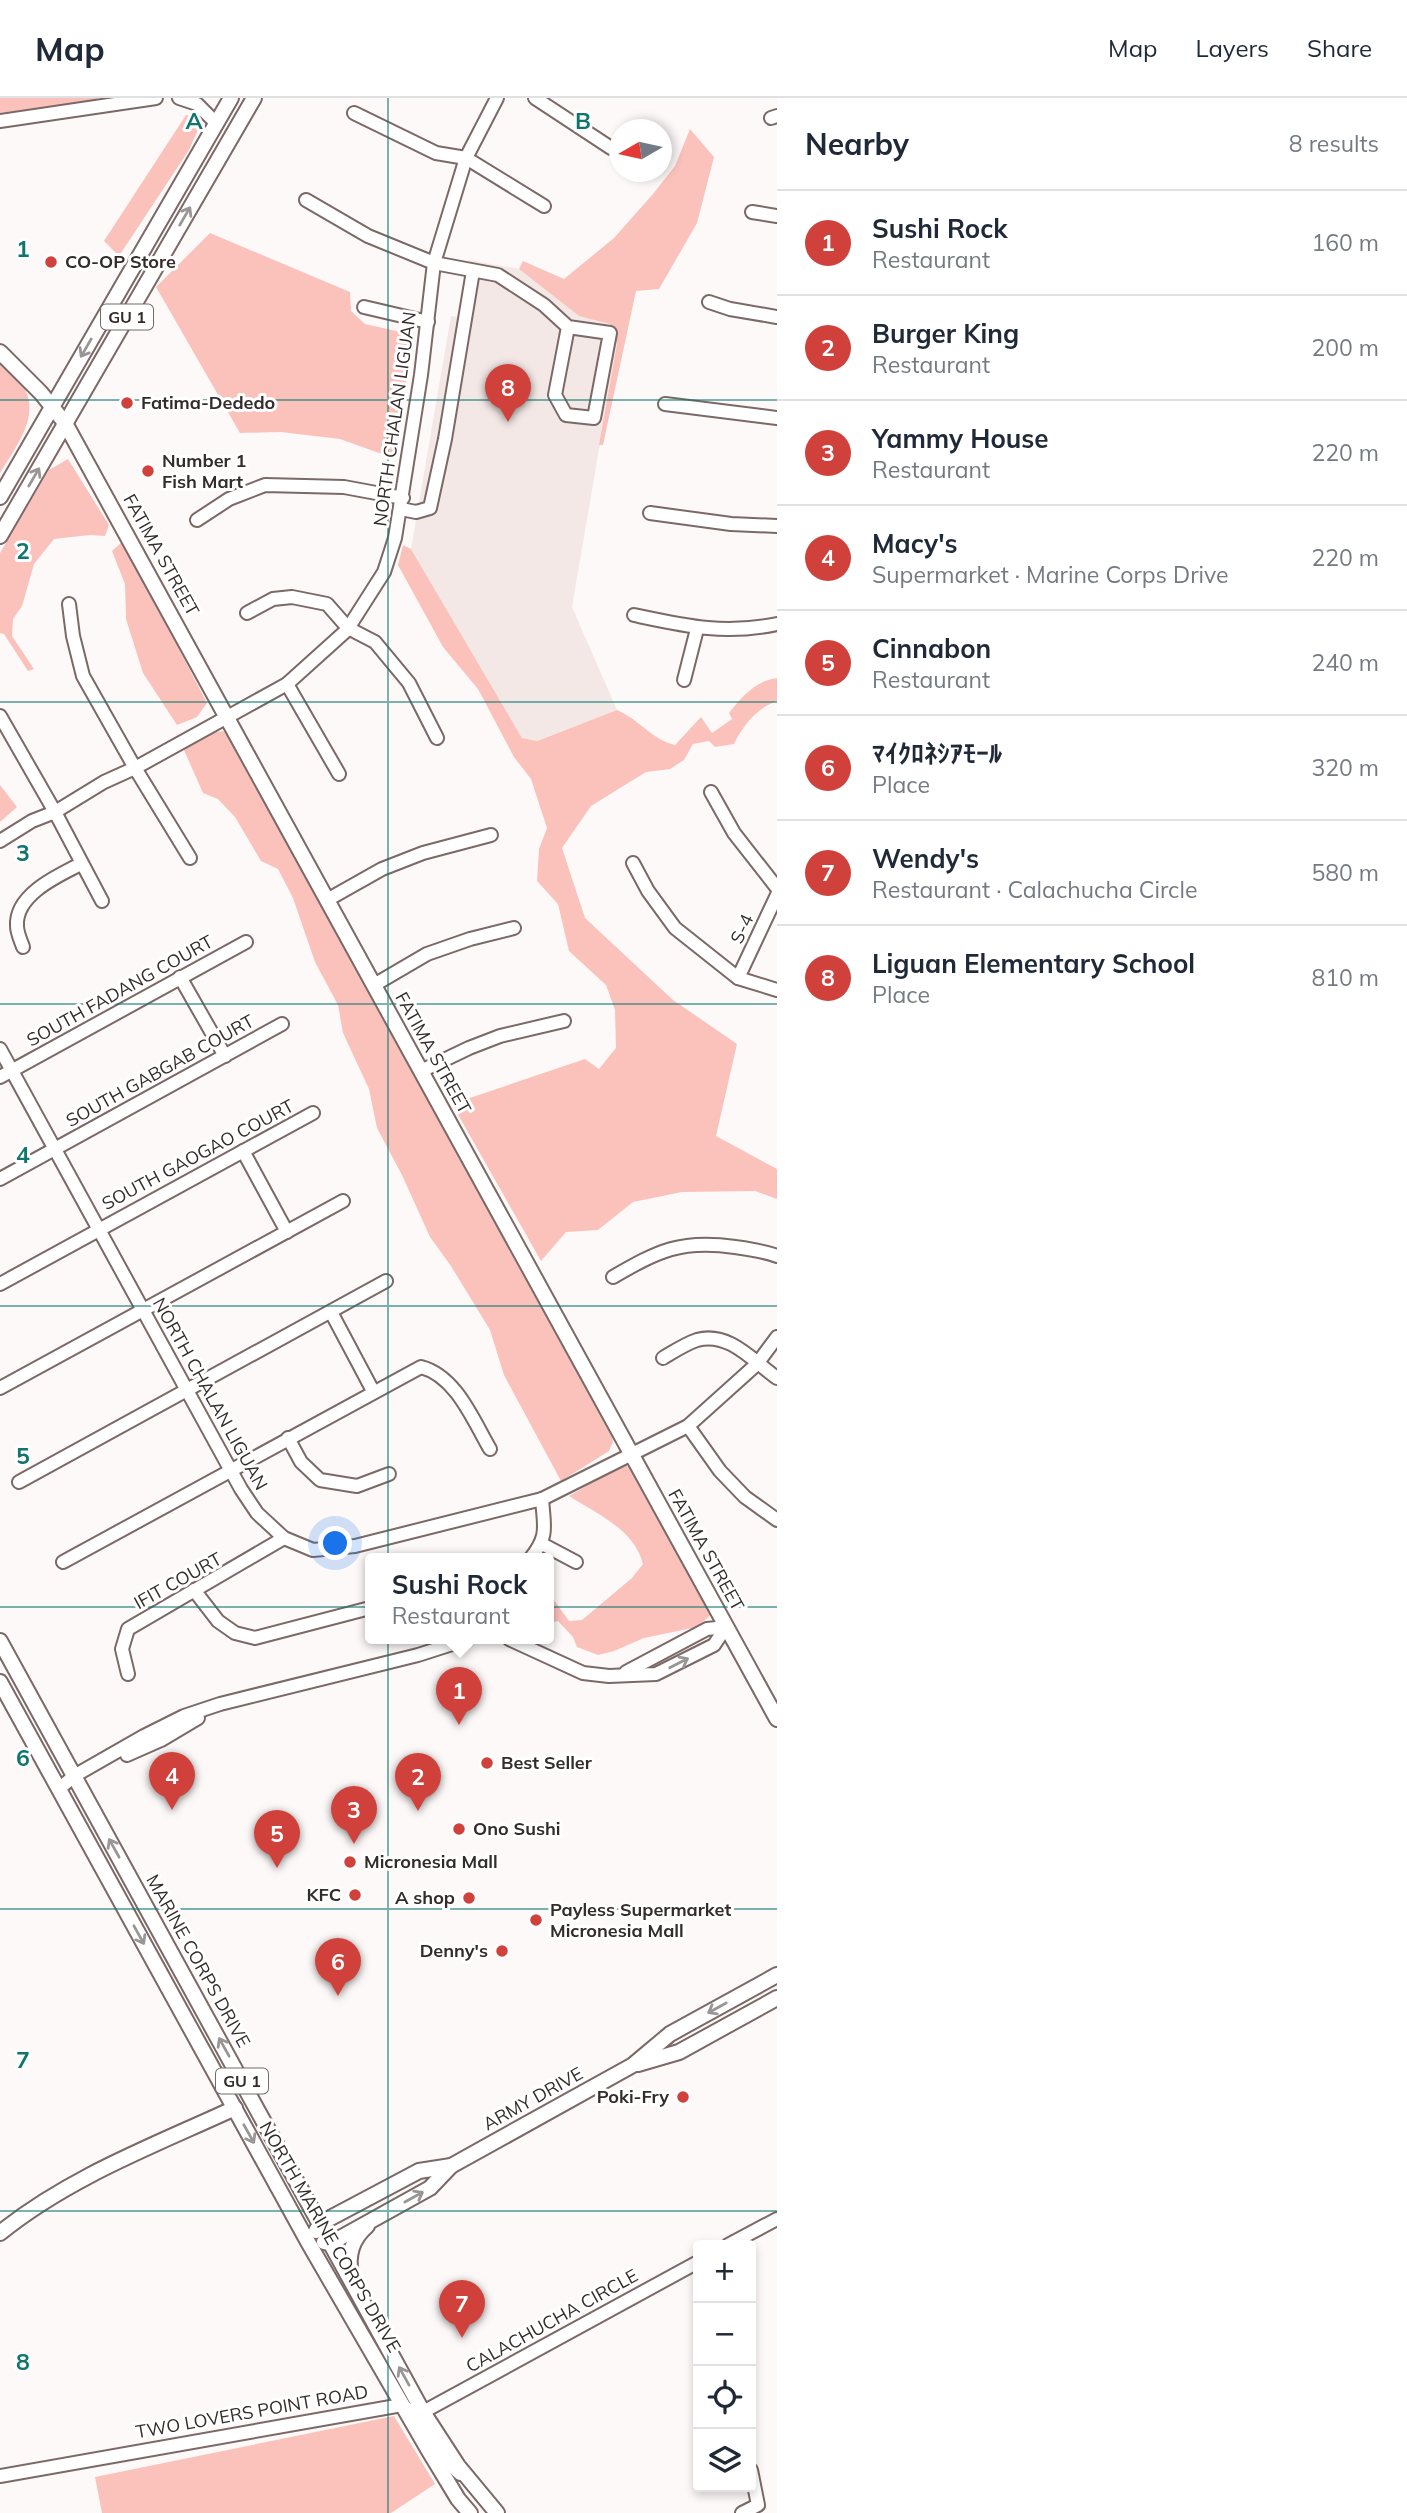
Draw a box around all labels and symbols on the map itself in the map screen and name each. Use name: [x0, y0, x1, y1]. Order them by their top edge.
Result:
text: A: [185, 106, 203, 135]
text: B: [575, 106, 591, 135]
north arrow: [609, 119, 672, 182]
one-way arrow: [178, 207, 192, 227]
text: 1: [16, 234, 30, 263]
place label: CO-OP Store: [65, 250, 176, 273]
marker: CO-OP Store: [43, 254, 59, 270]
road number: GU 1: [101, 304, 153, 330]
street label: NORTH CHALAN LIGUAN: [368, 310, 421, 528]
one-way arrow: [79, 337, 93, 357]
pin: 8: [485, 364, 531, 422]
place label: Fatima-Dededo: [141, 391, 275, 414]
marker: Fatima-Dededo: [119, 395, 135, 411]
place label: Number 1 Fish Mart: [162, 449, 246, 493]
marker: Number 1 Fish Mart: [140, 463, 156, 479]
one-way arrow: [27, 467, 41, 487]
street label: FATIMA STREET: [118, 490, 205, 620]
text: 2: [16, 536, 30, 565]
text: 3: [16, 838, 30, 867]
street label: S-4: [725, 910, 758, 947]
street label: SOUTH FADANG COURT: [23, 930, 217, 1051]
street label: FATIMA STREET: [390, 988, 477, 1118]
street label: SOUTH GABGAB COURT: [62, 1009, 258, 1132]
street label: SOUTH GAOGAO COURT: [98, 1094, 298, 1215]
text: 4: [16, 1140, 30, 1169]
street label: NORTH CHALAN LIGUAN: [148, 1294, 273, 1494]
text: 5: [16, 1441, 30, 1470]
street label: FATIMA STREET: [663, 1485, 750, 1615]
your location: [318, 1526, 352, 1560]
street label: IFIT COURT: [130, 1547, 226, 1614]
one-way arrow: [668, 1655, 689, 1669]
pin: 1: [436, 1667, 482, 1725]
text: 6: [16, 1743, 30, 1772]
place label: Best Seller: [501, 1751, 593, 1774]
pin: 4: [149, 1752, 195, 1810]
pin: 2: [395, 1753, 441, 1811]
marker: Best Seller: [479, 1755, 495, 1771]
pin: 3: [331, 1786, 377, 1844]
pin: 5: [254, 1810, 300, 1868]
place label: Ono Sushi: [473, 1817, 561, 1840]
marker: Ono Sushi: [451, 1821, 467, 1837]
one-way arrow: [107, 1838, 120, 1859]
place label: Micronesia Mall: [364, 1850, 498, 1873]
marker: Micronesia Mall: [342, 1854, 358, 1870]
street label: MARINE CORPS DRIVE: [141, 1870, 256, 2051]
place label: KFC: [307, 1883, 341, 1906]
place label: A shop: [395, 1886, 455, 1909]
marker: KFC: [347, 1887, 363, 1903]
marker: A shop: [461, 1890, 477, 1906]
place label: Payless Supermarket Micronesia Mall: [550, 1898, 731, 1942]
marker: Payless Supermarket Micronesia Mall: [528, 1912, 544, 1928]
one-way arrow: [133, 1924, 146, 1945]
pin: 6: [315, 1938, 361, 1996]
place label: Denny's: [420, 1939, 488, 1962]
marker: Denny's: [494, 1943, 510, 1959]
one-way arrow: [707, 2002, 728, 2015]
one-way arrow: [217, 2038, 231, 2058]
text: 7: [16, 2045, 30, 2074]
street label: ARMY DRIVE: [479, 2062, 587, 2135]
road number: GU 1: [216, 2068, 268, 2094]
place label: Poki-Fry: [597, 2085, 669, 2108]
marker: Poki-Fry: [675, 2089, 691, 2105]
street label: NORTH MARINE CORPS DRIVE: [255, 2117, 406, 2356]
one-way arrow: [242, 2124, 256, 2144]
one-way arrow: [403, 2190, 424, 2203]
street label: CALACHUCHA CIRCLE: [462, 2264, 642, 2377]
pin: 7: [439, 2280, 485, 2338]
text: 8: [16, 2347, 30, 2376]
one-way arrow: [397, 2366, 411, 2386]
street label: TWO LOVERS POINT ROAD: [134, 2380, 370, 2443]

